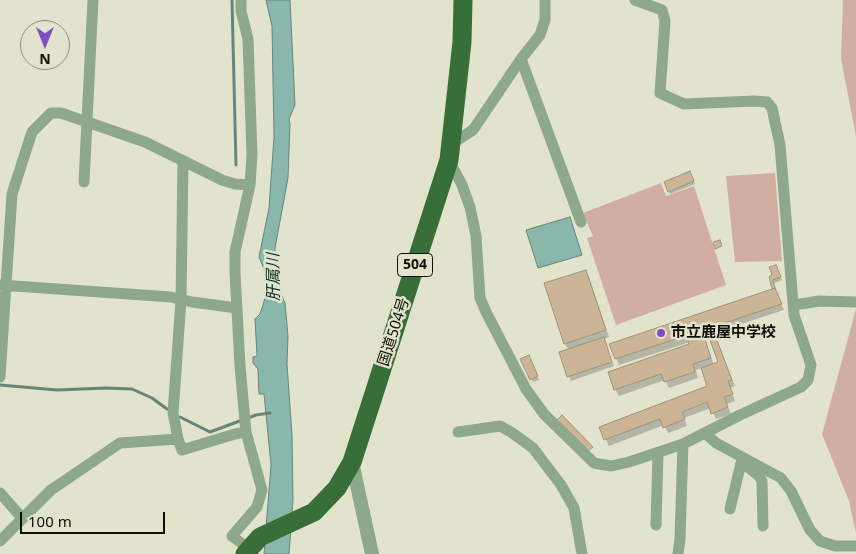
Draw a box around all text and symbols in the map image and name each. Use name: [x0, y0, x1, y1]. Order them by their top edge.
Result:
north arrow: [20, 20, 70, 70]
text: N: [39, 50, 51, 69]
water label: 肝属川: [264, 253, 284, 301]
road number: 504: [398, 254, 432, 276]
street label: 国道504号: [375, 296, 413, 368]
place label: 市立鹿屋中学校: [671, 324, 776, 342]
marker: 市立鹿屋中学校: [655, 327, 667, 339]
scale bar: [22, 502, 168, 534]
text: 100 m: [28, 511, 72, 531]

